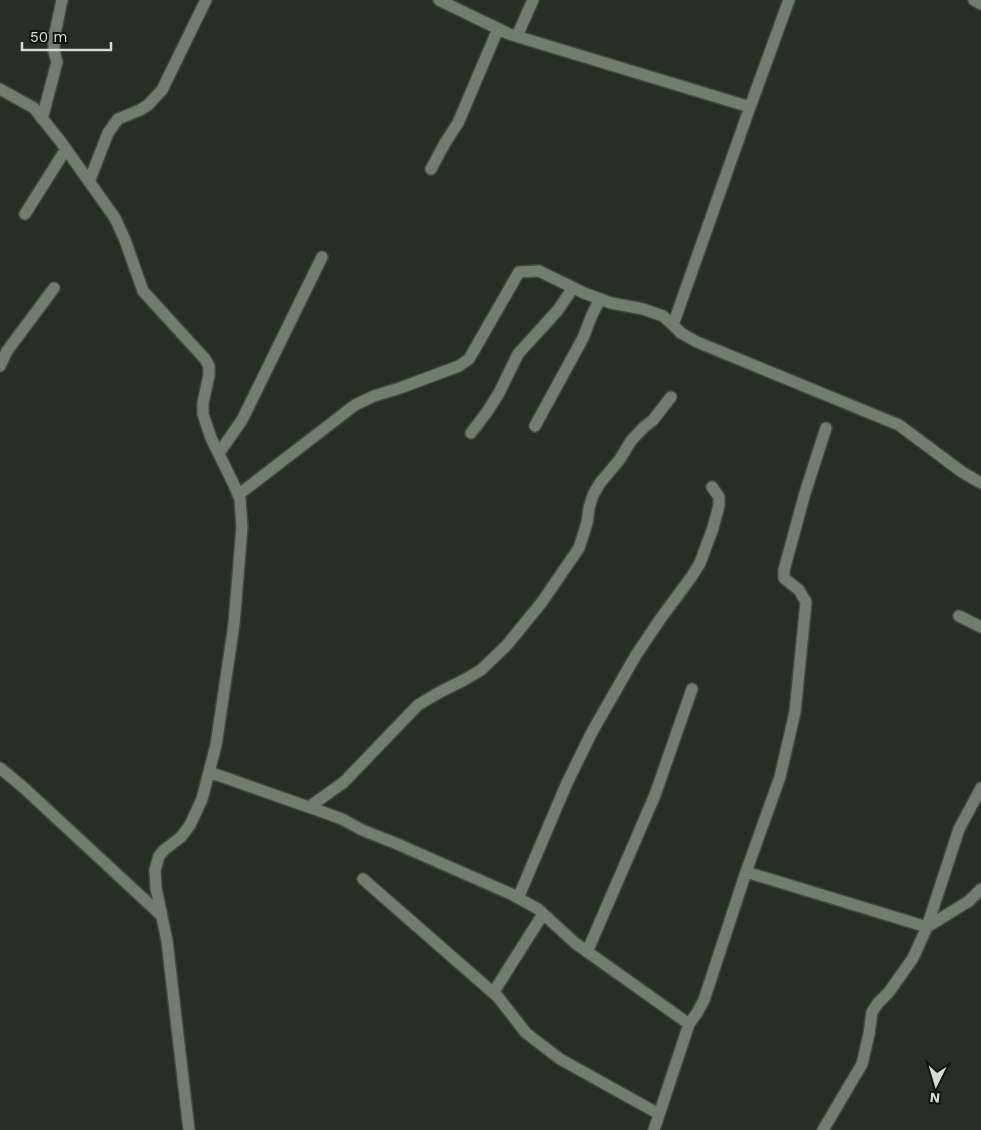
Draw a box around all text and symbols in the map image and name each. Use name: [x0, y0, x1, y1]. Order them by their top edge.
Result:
scale bar: [22, 20, 111, 52]
text: 50 m: [30, 28, 67, 46]
north arrow: [911, 1060, 961, 1110]
text: N: [929, 1090, 941, 1106]

